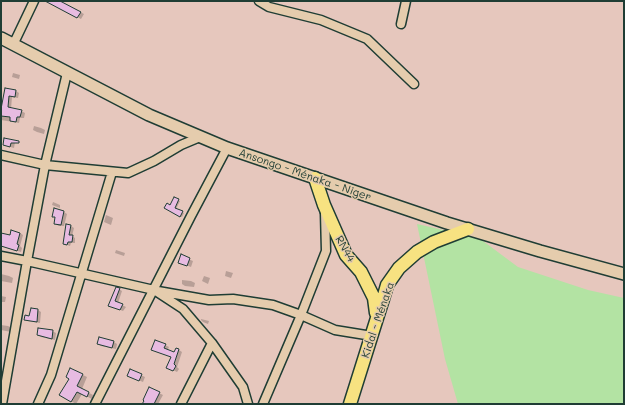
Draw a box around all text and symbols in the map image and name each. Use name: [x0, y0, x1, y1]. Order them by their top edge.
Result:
street label: Ansongo - Ménaka - Niger: [237, 146, 373, 204]
street label: RN44: [332, 234, 358, 264]
street label: Kidal - Ménaka: [359, 280, 397, 360]

